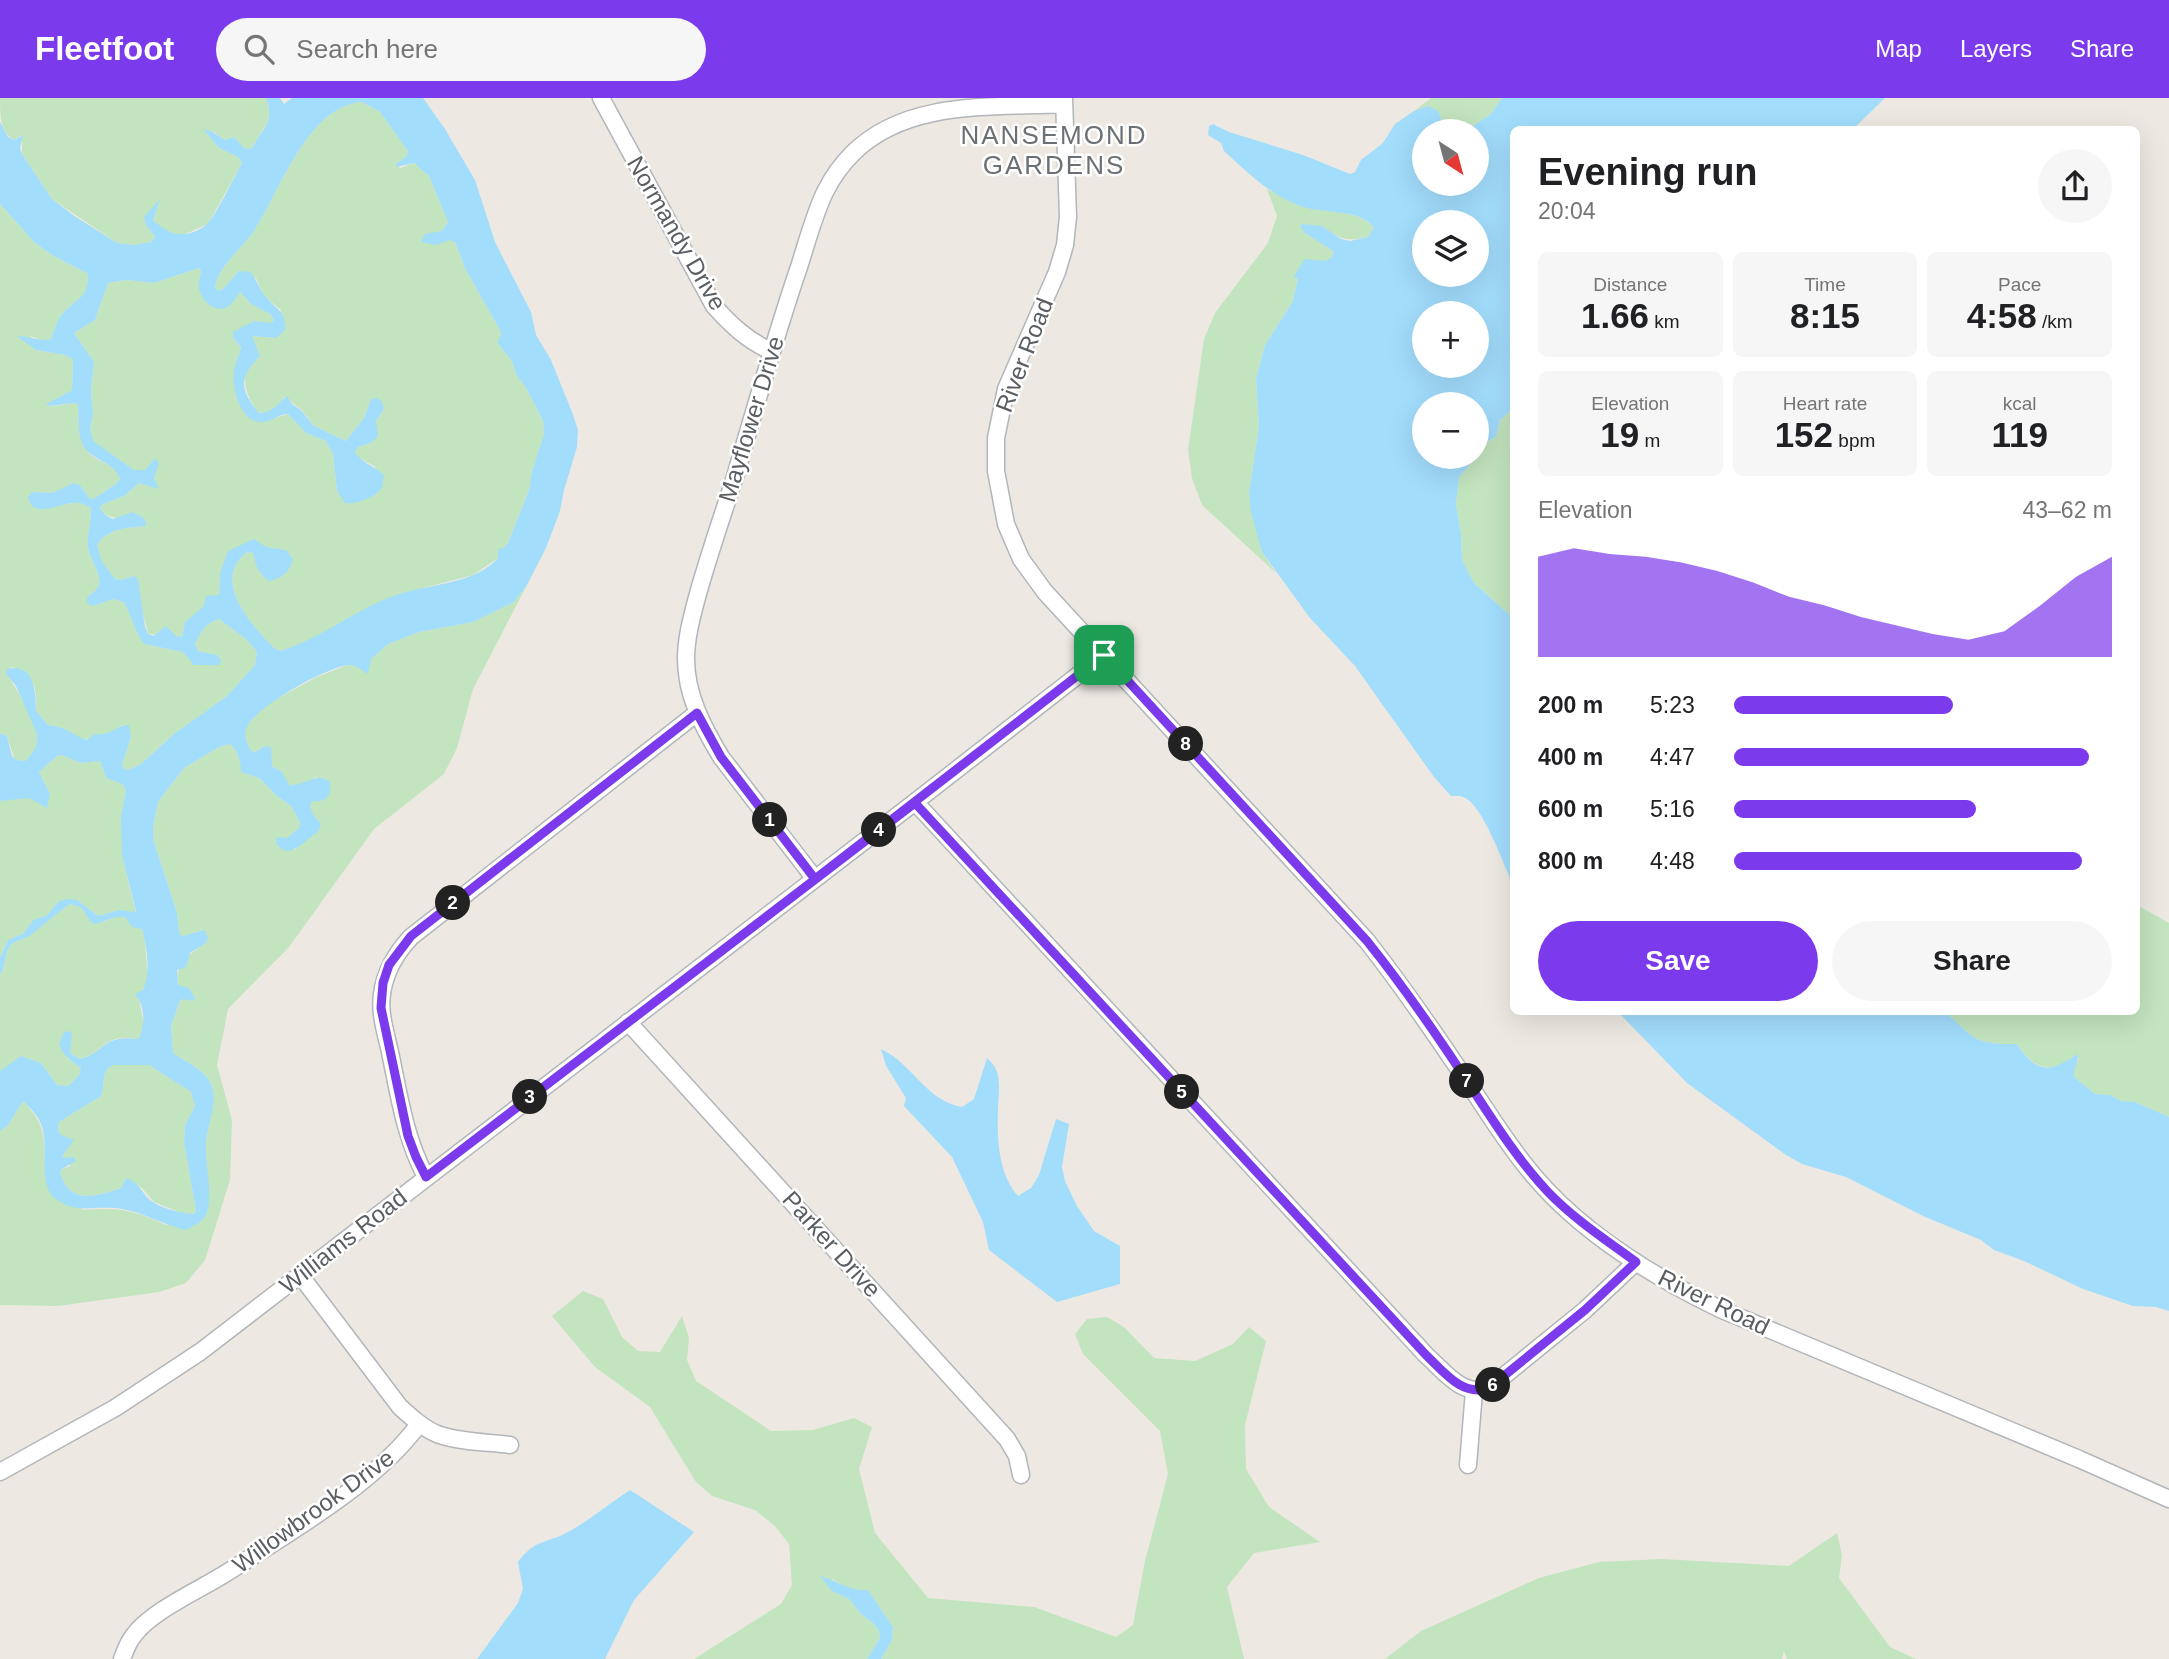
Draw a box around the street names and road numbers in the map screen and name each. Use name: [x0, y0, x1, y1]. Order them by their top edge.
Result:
street label: Normandy Drive: [622, 151, 732, 315]
street label: River Road: [990, 294, 1058, 416]
street label: Mayflower Drive: [713, 333, 789, 505]
street label: Williams Road: [274, 1183, 412, 1299]
street label: Parker Drive: [777, 1185, 887, 1303]
street label: River Road: [1654, 1264, 1774, 1340]
street label: Willowbrook Drive: [227, 1444, 399, 1578]

